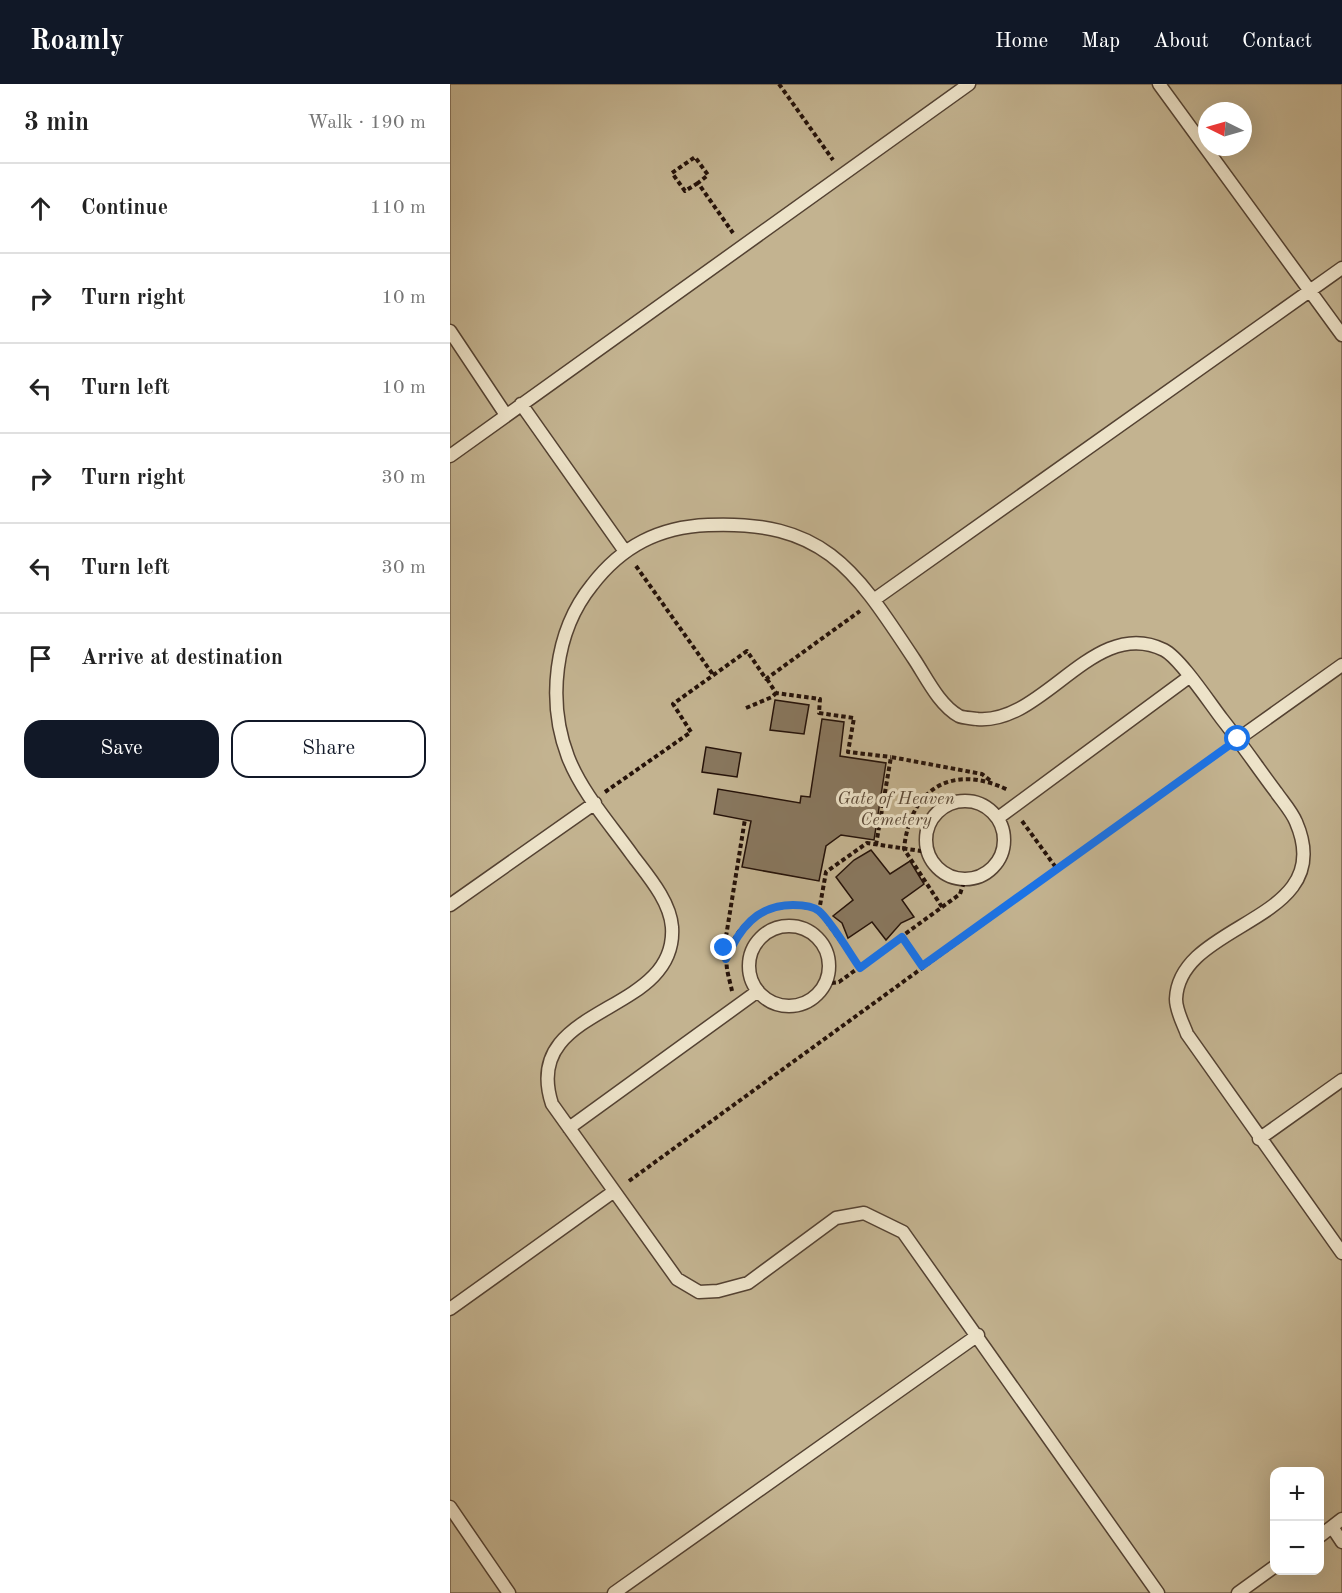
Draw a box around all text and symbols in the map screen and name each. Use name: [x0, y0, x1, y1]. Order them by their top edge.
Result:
text: Roamly: [30, 28, 124, 56]
text: Home: [995, 31, 1048, 52]
text: Map: [1081, 31, 1120, 52]
text: About: [1153, 31, 1209, 52]
text: Contact: [1242, 31, 1312, 52]
north arrow: [1198, 102, 1252, 156]
text: 3 min: [24, 110, 89, 136]
text: Walk · 190 m: [307, 113, 426, 133]
icon: ahead: [24, 192, 57, 225]
text: Continue: [81, 197, 168, 219]
text: 110 m: [370, 198, 426, 218]
icon: right: [24, 282, 57, 315]
text: Turn right: [81, 287, 185, 309]
text: 10 m: [381, 288, 426, 308]
icon: left: [24, 372, 57, 405]
text: Turn left: [81, 377, 170, 399]
text: 10 m: [381, 378, 426, 398]
icon: right: [24, 462, 57, 495]
text: Turn right: [81, 467, 185, 489]
text: 30 m: [381, 468, 426, 488]
icon: left: [24, 552, 57, 585]
text: Turn left: [81, 557, 170, 579]
text: 30 m: [381, 558, 426, 578]
icon: arrive: [24, 642, 57, 675]
text: Arrive at destination: [81, 647, 283, 669]
button: Save: [24, 720, 219, 778]
button: Share: [231, 720, 426, 778]
route start: [1224, 725, 1250, 751]
park label: Gate of Heaven Cemetery: [837, 790, 955, 829]
route end: [710, 934, 736, 960]
map controls: [1270, 1467, 1324, 1575]
button: +: [1270, 1467, 1324, 1521]
button: −: [1270, 1521, 1324, 1575]

